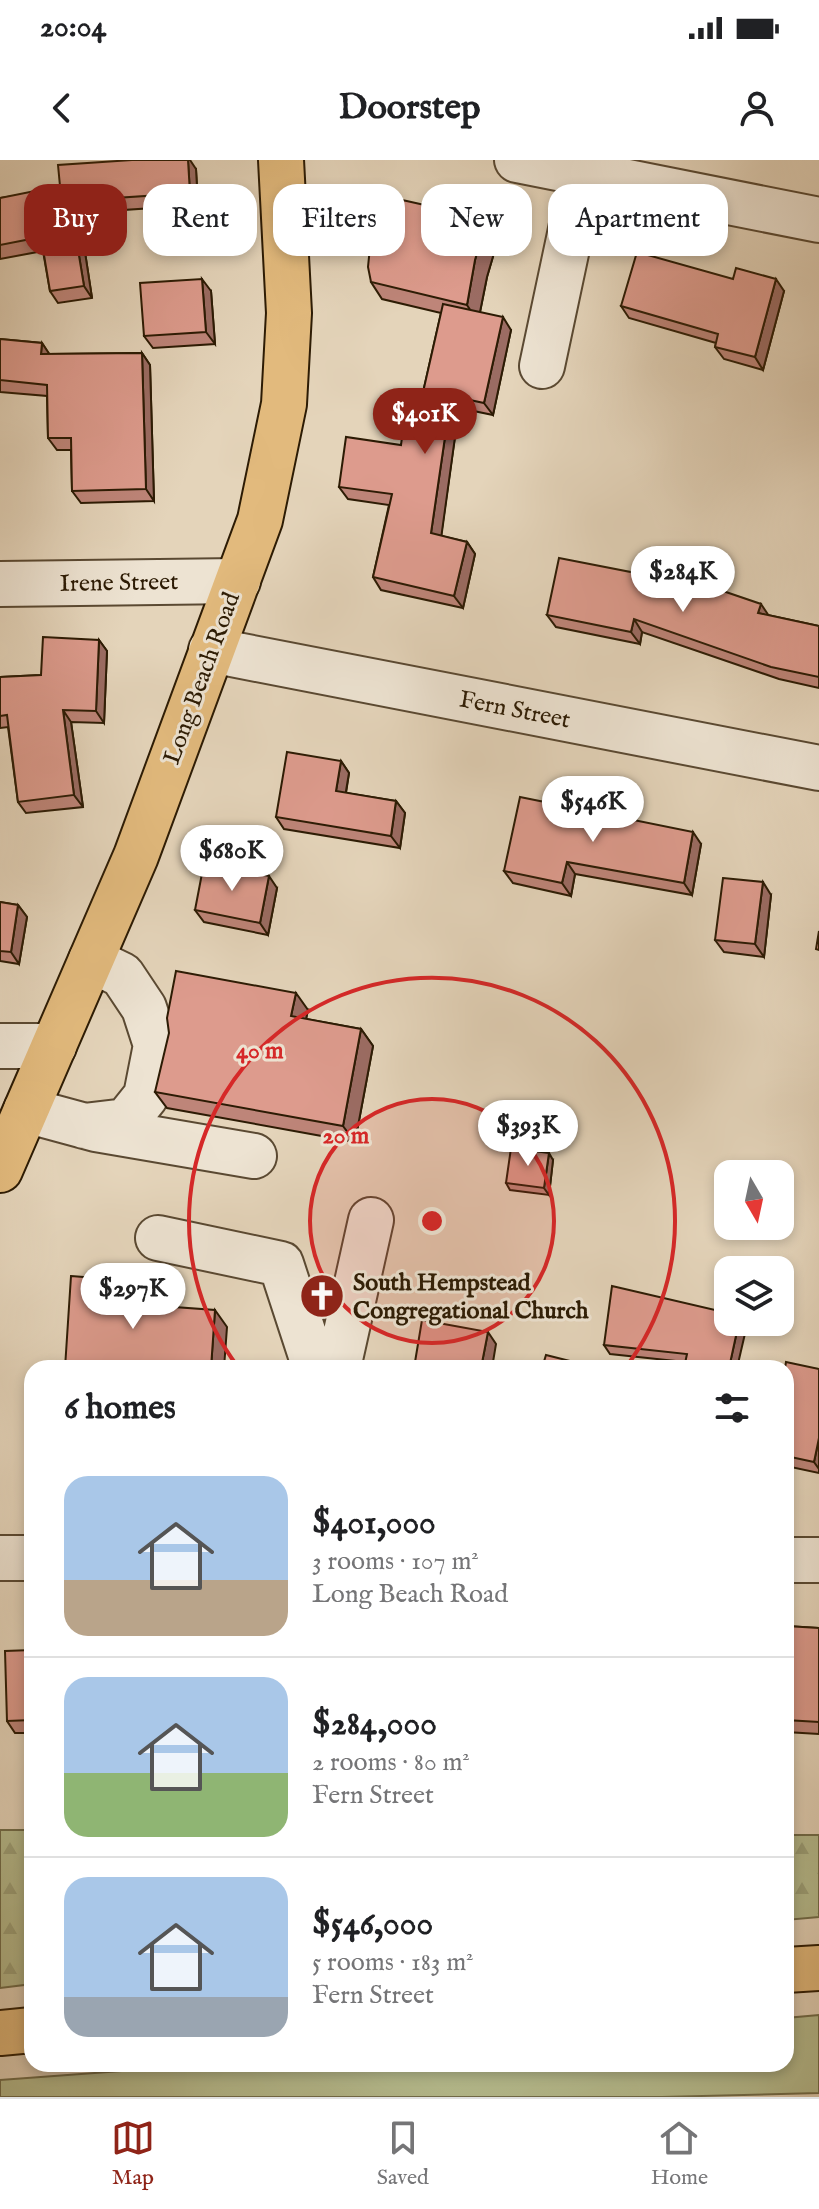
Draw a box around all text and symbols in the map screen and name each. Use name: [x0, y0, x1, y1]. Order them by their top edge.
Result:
text: 20:04: [40, 9, 106, 47]
text: Doorstep: [339, 85, 480, 131]
icon: back: [40, 86, 84, 130]
icon: person: [735, 86, 779, 130]
chip: Buy: [24, 184, 127, 256]
chip: Rent: [143, 184, 257, 256]
chip: Filters: [273, 184, 405, 256]
chip: New: [421, 184, 532, 256]
chip: Apartment: [548, 184, 728, 256]
pin: $401K: [369, 388, 481, 456]
text: $401K: [391, 397, 459, 430]
pin: $284K: [627, 546, 739, 614]
text: $284K: [649, 555, 717, 588]
street label: Irene Street: [59, 567, 179, 600]
street label: Long Beach Road: [157, 588, 248, 769]
street label: Fern Street: [457, 685, 573, 736]
pin: $546K: [537, 776, 649, 844]
text: $546K: [560, 785, 626, 818]
pin: $680K: [176, 825, 288, 893]
text: $680K: [198, 834, 266, 867]
text: 40 m: [236, 1036, 284, 1067]
pin: $393K: [472, 1100, 584, 1168]
text: $393K: [496, 1109, 560, 1142]
text: 20 m: [323, 1121, 370, 1152]
north arrow: [714, 1160, 794, 1240]
map controls: [714, 1160, 794, 1336]
centre of rings: [418, 1207, 446, 1235]
button: layers: [714, 1256, 794, 1336]
pin: $297K: [77, 1263, 189, 1331]
place label: South Hempstead Congregational Church: [353, 1268, 589, 1327]
text: $297K: [99, 1272, 167, 1305]
church icon: South Hempstead Congregational Church: [298, 1272, 346, 1320]
icon: filters: [710, 1386, 754, 1430]
text: 6 homes: [64, 1387, 176, 1430]
text: $401,000: [312, 1502, 436, 1545]
icon: home: [128, 1508, 224, 1604]
text: 3 rooms · 107 m²: [312, 1545, 479, 1578]
text: Long Beach Road: [312, 1578, 508, 1611]
text: $284,000: [312, 1703, 437, 1746]
icon: home: [128, 1709, 224, 1805]
text: 2 rooms · 80 m²: [312, 1746, 470, 1779]
text: Fern Street: [312, 1779, 434, 1812]
text: $546,000: [312, 1903, 433, 1946]
icon: home: [128, 1909, 224, 2005]
text: 5 rooms · 183 m²: [312, 1946, 474, 1979]
text: Fern Street: [312, 1979, 434, 2012]
tab: Map: [111, 2116, 155, 2192]
tab: Saved: [377, 2116, 429, 2192]
tab: Home: [651, 2116, 708, 2192]

